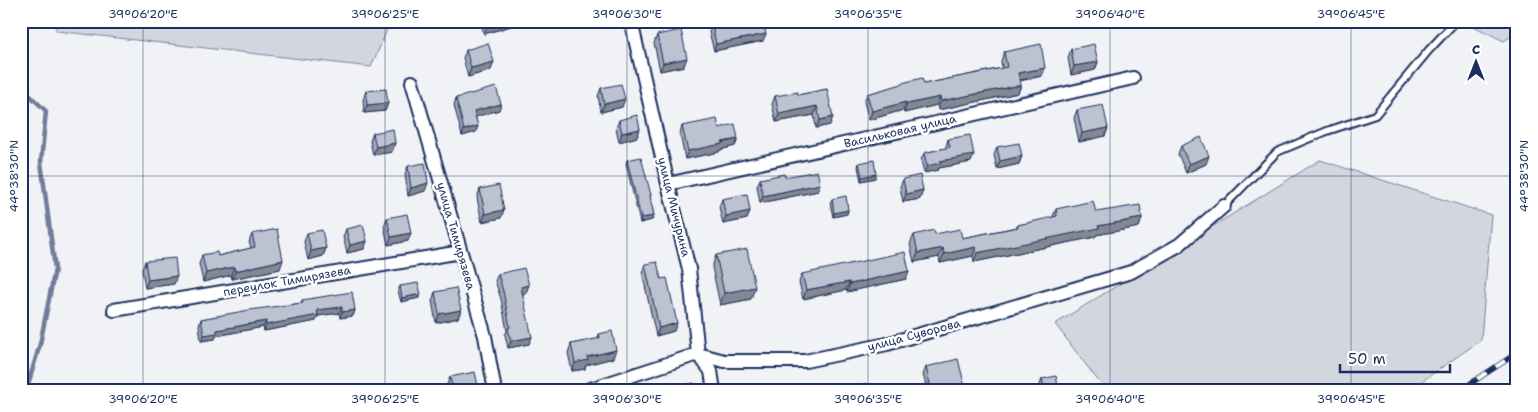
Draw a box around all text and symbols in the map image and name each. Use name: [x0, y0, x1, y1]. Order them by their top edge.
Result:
text: 39°06'20"E: [108, 6, 178, 22]
text: 39°06'25"E: [351, 6, 419, 22]
text: 39°06'30"E: [592, 6, 662, 22]
text: 39°06'35"E: [834, 6, 902, 22]
text: 39°06'40"E: [1075, 6, 1145, 22]
text: 39°06'45"E: [1317, 6, 1385, 22]
north arrow: [1450, 38, 1500, 88]
text: С: [1472, 40, 1480, 58]
street label: Васильковая улица: [842, 110, 958, 152]
text: 44°38'30"N: [6, 140, 22, 212]
text: 44°38'30"N: [1516, 140, 1532, 212]
street label: улица Мичурина: [654, 156, 694, 259]
street label: улица Тимирязева: [433, 180, 479, 292]
street label: переулок Тимирязева: [222, 262, 353, 300]
street label: улица Суворова: [866, 315, 963, 355]
scale bar: [1340, 342, 1450, 374]
text: 50 m: [1348, 349, 1386, 369]
text: 39°06'20"E: [108, 391, 178, 407]
text: 39°06'25"E: [351, 391, 419, 407]
text: 39°06'30"E: [592, 391, 662, 407]
text: 39°06'35"E: [834, 391, 902, 407]
text: 39°06'40"E: [1075, 391, 1145, 407]
text: 39°06'45"E: [1317, 391, 1385, 407]

